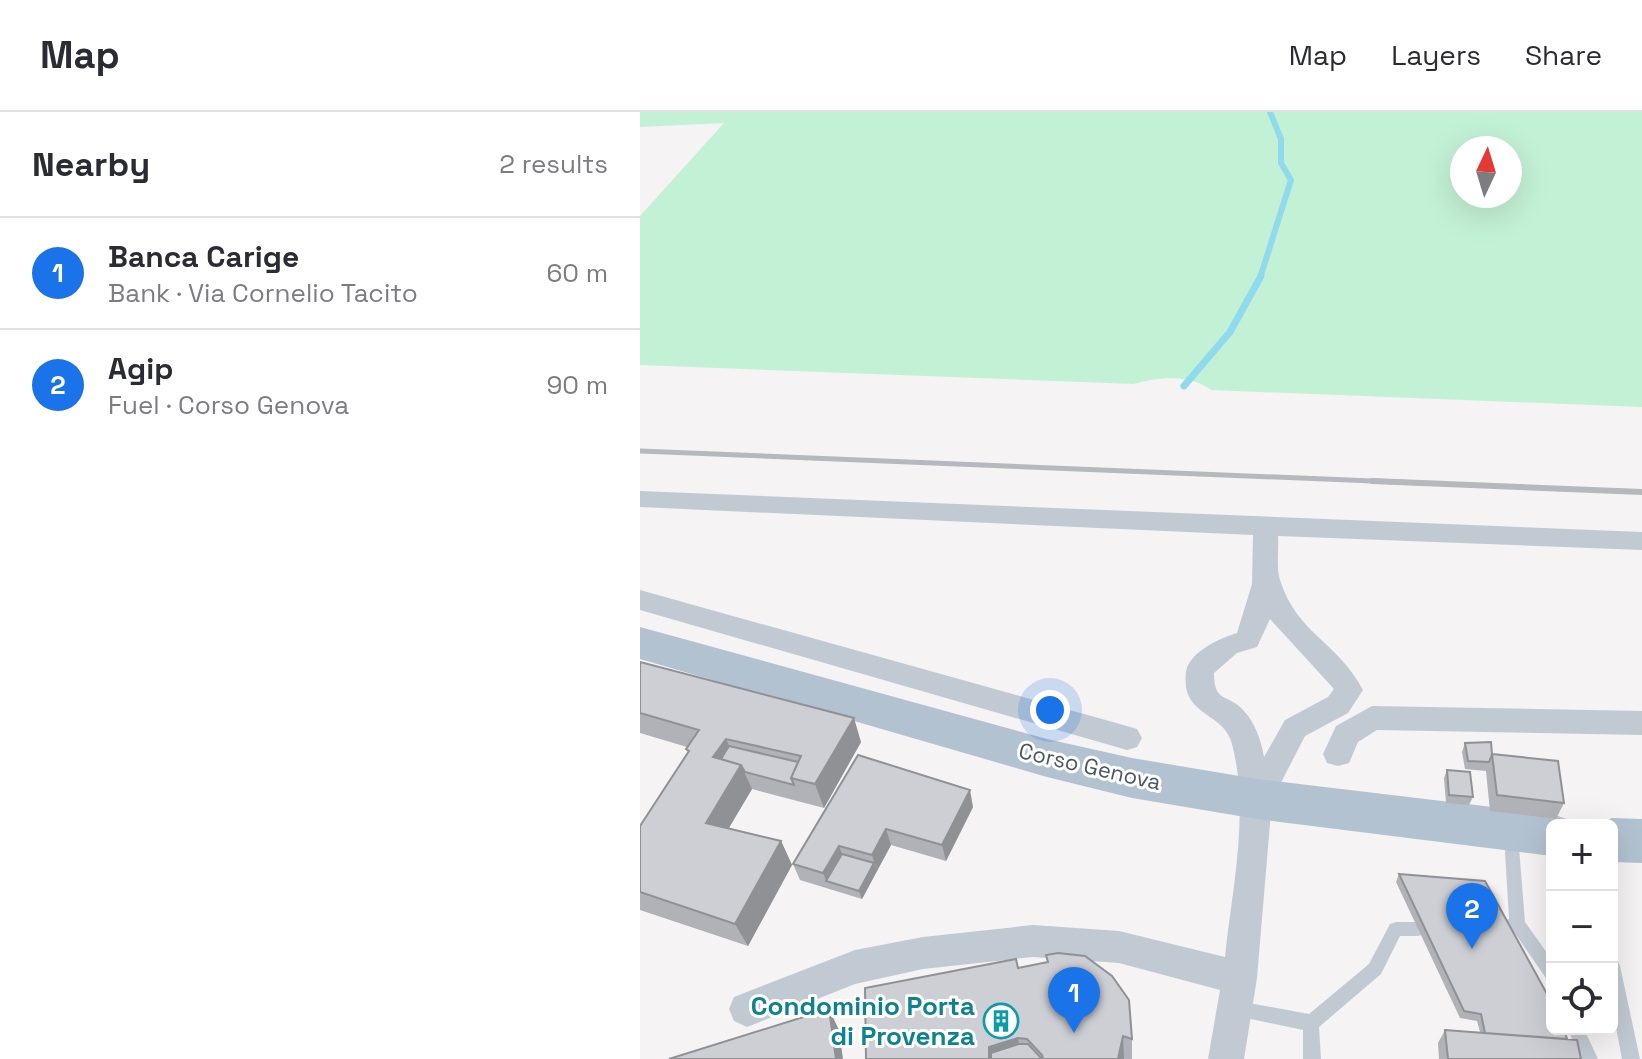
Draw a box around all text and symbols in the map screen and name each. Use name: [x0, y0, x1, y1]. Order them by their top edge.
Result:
text: Map: [40, 31, 120, 79]
text: Map: [1289, 37, 1347, 73]
text: Layers: [1391, 37, 1481, 73]
text: Share: [1525, 37, 1602, 73]
north arrow: [1450, 136, 1522, 208]
text: Nearby: [32, 143, 150, 186]
text: 2 results: [499, 147, 608, 181]
text: Banca Carige: [108, 237, 299, 276]
text: 1: [52, 256, 64, 290]
text: 60 m: [546, 256, 608, 290]
text: Bank · Via Cornelio Tacito: [108, 276, 418, 310]
text: Agip: [108, 349, 173, 388]
text: 2: [50, 368, 66, 402]
text: 90 m: [546, 368, 608, 402]
text: Fuel · Corso Genova: [108, 388, 349, 422]
your location: [1030, 690, 1070, 730]
street label: Corso Genova: [1016, 736, 1164, 796]
map controls: [1546, 819, 1618, 1035]
button: +: [1546, 819, 1618, 891]
pin: 2: [1446, 883, 1498, 949]
button: −: [1546, 891, 1618, 963]
button: locate: [1546, 963, 1618, 1035]
pin: 1: [1048, 967, 1100, 1033]
place label: Condominio Porta di Provenza: [751, 989, 975, 1053]
building icon: Condominio Porta di Provenza: [982, 1002, 1020, 1040]

